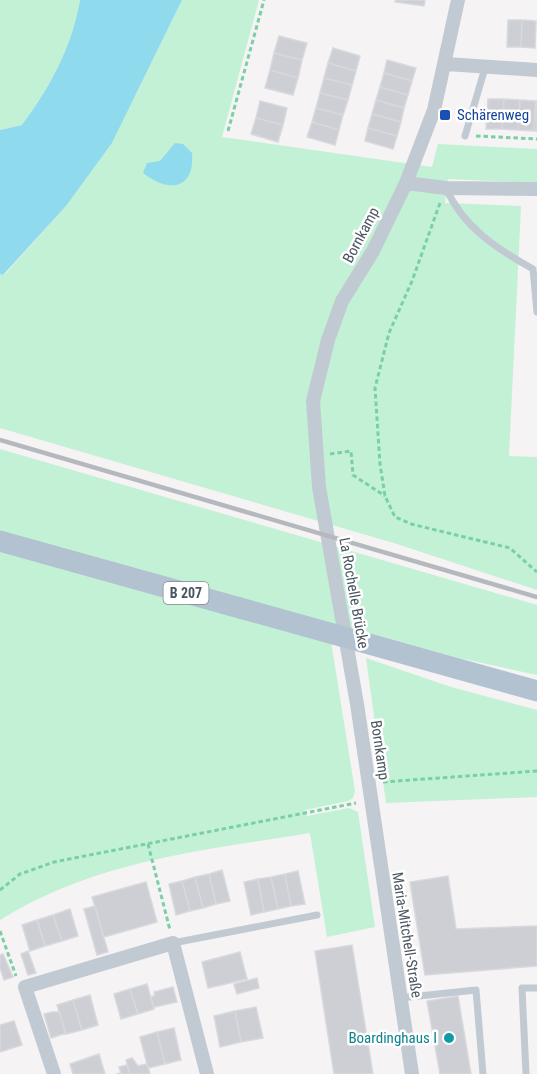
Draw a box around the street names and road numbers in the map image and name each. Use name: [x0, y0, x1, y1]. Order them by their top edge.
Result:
street label: Bornkamp: [339, 204, 383, 266]
street label: La Rochelle Brücke: [335, 536, 373, 650]
road number: B 207: [164, 582, 208, 604]
street label: Bornkamp: [367, 719, 393, 781]
street label: Maria-Mitchell-Straße: [388, 871, 426, 999]

